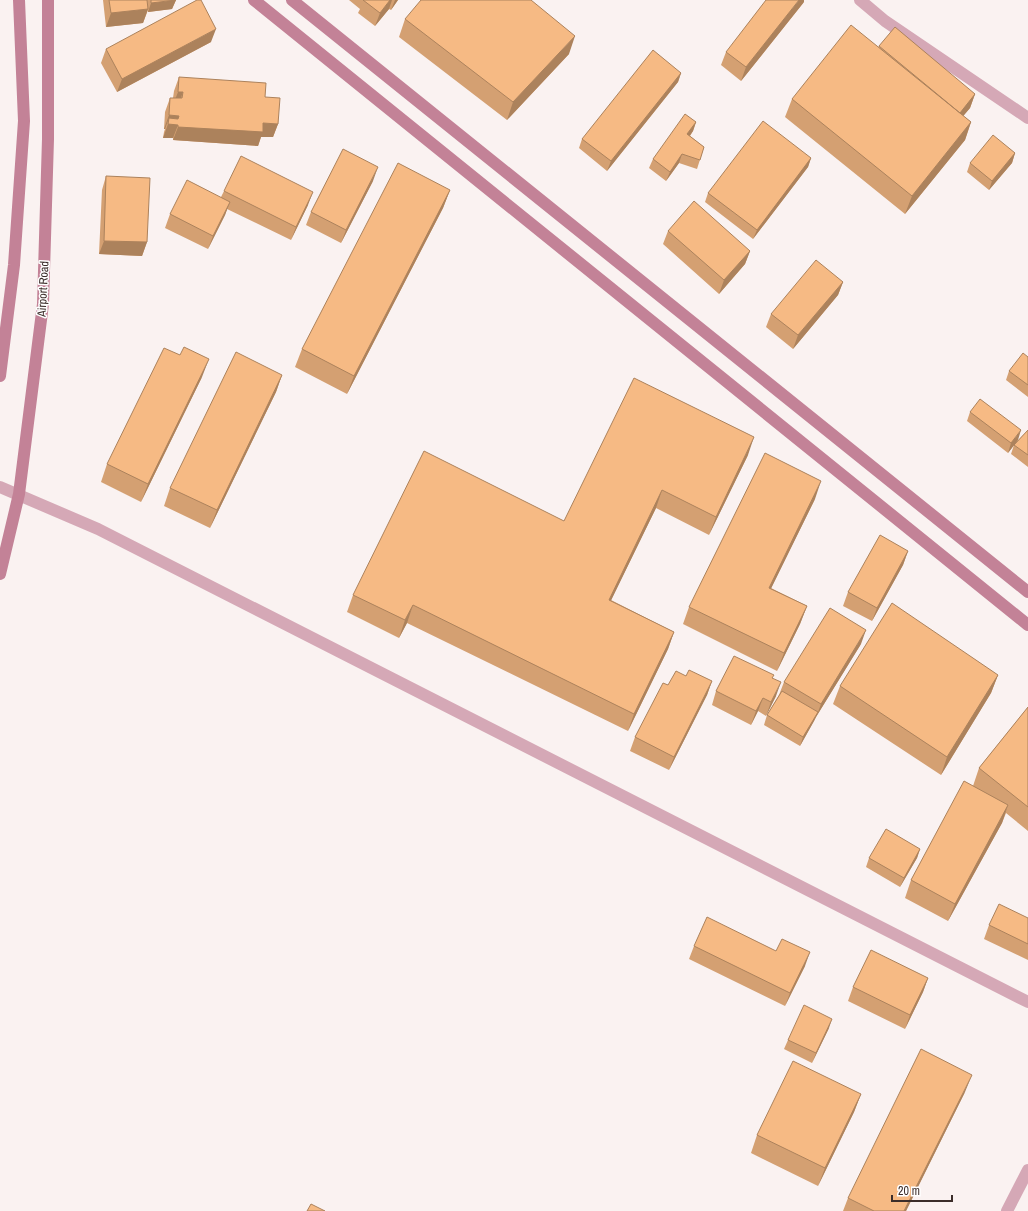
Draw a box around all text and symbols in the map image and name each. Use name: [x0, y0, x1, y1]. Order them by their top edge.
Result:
street label: Airport Road: [33, 261, 52, 318]
scale bar: [892, 1177, 952, 1203]
text: 20 m: [898, 1183, 920, 1199]

